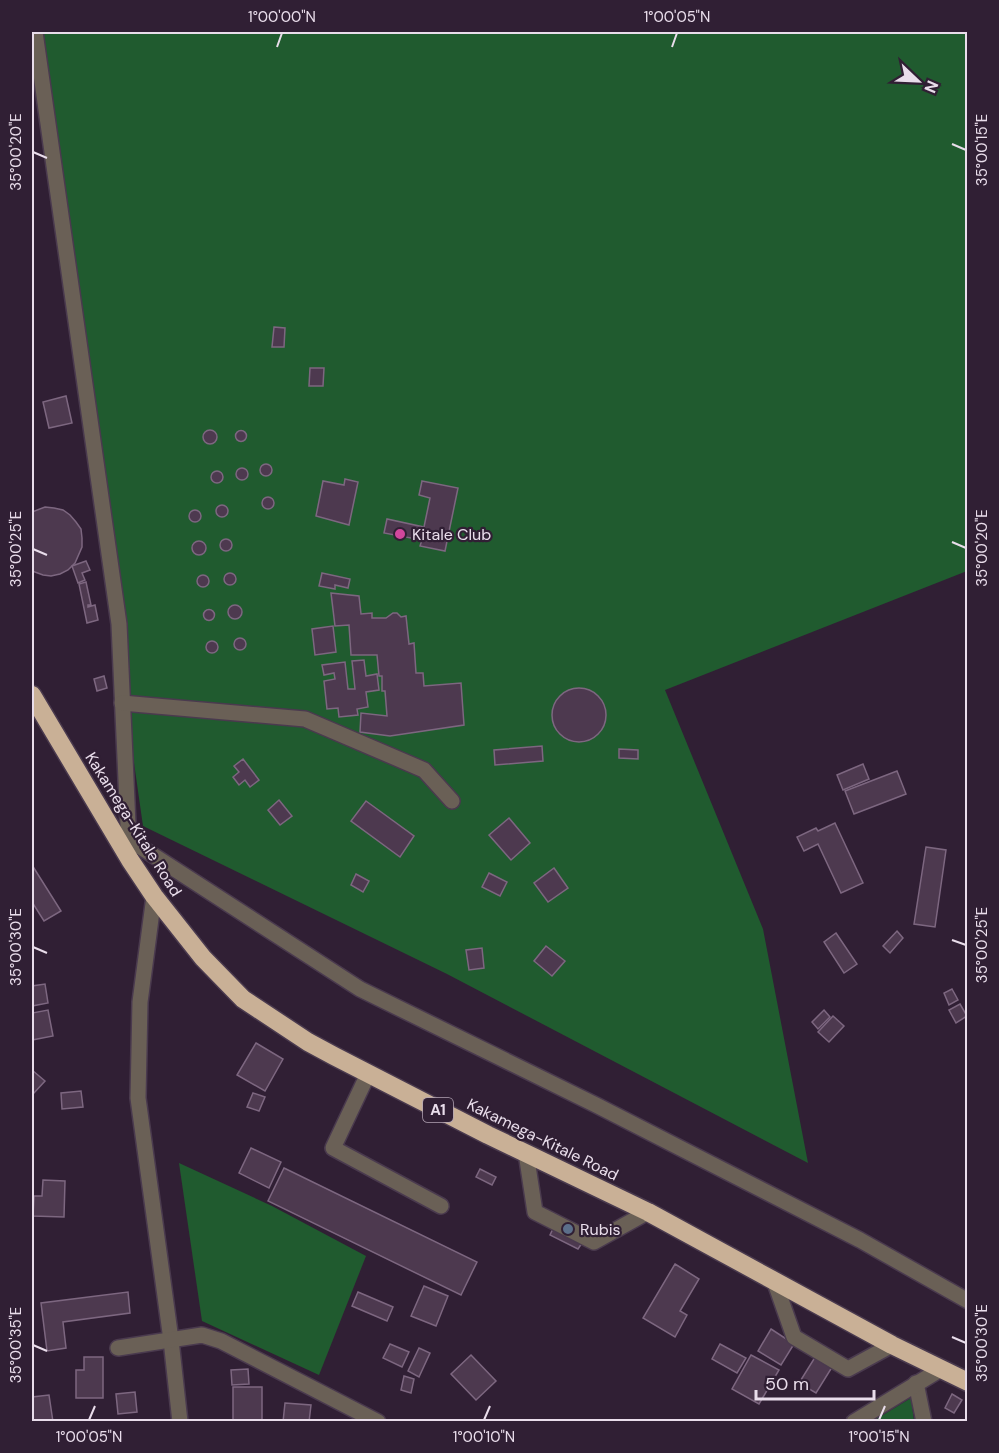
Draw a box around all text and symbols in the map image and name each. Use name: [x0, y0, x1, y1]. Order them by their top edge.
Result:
text: 1°00'00"N: [248, 7, 316, 27]
text: 1°00'05"N: [644, 7, 710, 27]
north arrow: [888, 51, 948, 111]
text: N: [919, 77, 943, 96]
text: 35°00'20"E: [6, 113, 26, 191]
text: 35°00'15"E: [972, 114, 992, 186]
text: 35°00'20"E: [972, 509, 992, 587]
text: 35°00'25"E: [6, 511, 26, 587]
place label: Kitale Club: [412, 524, 491, 545]
marker: Kitale Club: [393, 527, 407, 541]
street label: Kakamega-Kitale Road: [81, 748, 187, 900]
text: 35°00'25"E: [972, 907, 992, 983]
text: 35°00'30"E: [6, 908, 26, 986]
street label: Kakamega-Kitale Road: [463, 1094, 622, 1185]
road number: A1: [423, 1098, 453, 1122]
place label: Rubis: [580, 1219, 621, 1240]
marker: Rubis: [561, 1222, 575, 1236]
text: 35°00'30"E: [972, 1304, 992, 1382]
text: 35°00'35"E: [6, 1307, 26, 1383]
scale bar: [756, 1363, 874, 1401]
text: 50 m: [765, 1372, 809, 1396]
text: 1°00'05"N: [56, 1427, 122, 1447]
text: 1°00'10"N: [453, 1427, 515, 1447]
text: 1°00'15"N: [848, 1427, 910, 1447]

